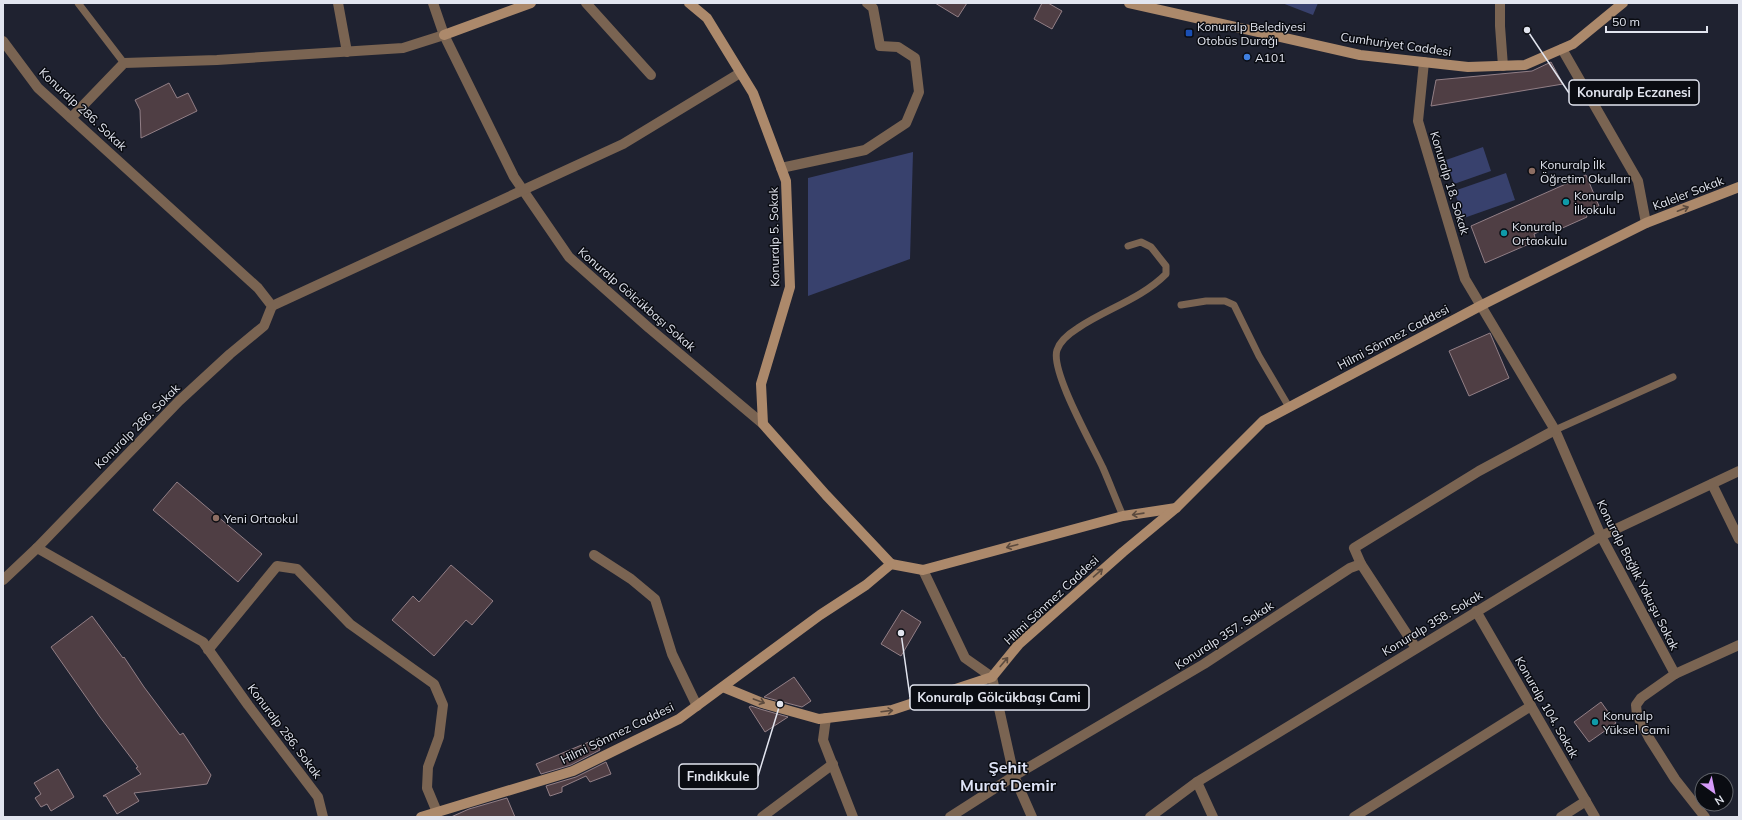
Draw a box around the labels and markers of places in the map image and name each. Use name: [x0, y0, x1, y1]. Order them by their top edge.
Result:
place label: Konuralp Belediyesi Otobüs Durağı: [1197, 19, 1306, 48]
marker: Konuralp Belediyesi Otobüs Durağı: [1184, 28, 1194, 38]
place label: A101: [1255, 50, 1285, 65]
marker: A101: [1242, 52, 1252, 62]
callout: Konuralp Eczanesi: [1569, 80, 1699, 105]
place label: Konuralp İlk Öğretim Okulları: [1540, 157, 1631, 186]
marker: Konuralp İlk Öğretim Okulları: [1527, 166, 1537, 176]
place label: Konuralp İlkokulu: [1574, 188, 1624, 217]
marker: Konuralp İlkokulu: [1561, 197, 1571, 207]
place label: Konuralp Ortaokulu: [1512, 219, 1567, 248]
marker: Konuralp Ortaokulu: [1499, 228, 1509, 238]
place label: Yeni Ortaokul: [223, 511, 298, 526]
marker: Yeni Ortaokul: [211, 513, 221, 523]
callout: Konuralp Gölcükbaşı Cami: [910, 685, 1089, 710]
place label: Konuralp Yüksel Cami: [1602, 708, 1670, 737]
marker: Konuralp Yüksel Cami: [1590, 717, 1600, 727]
callout: Fındıkkule: [679, 764, 758, 789]

